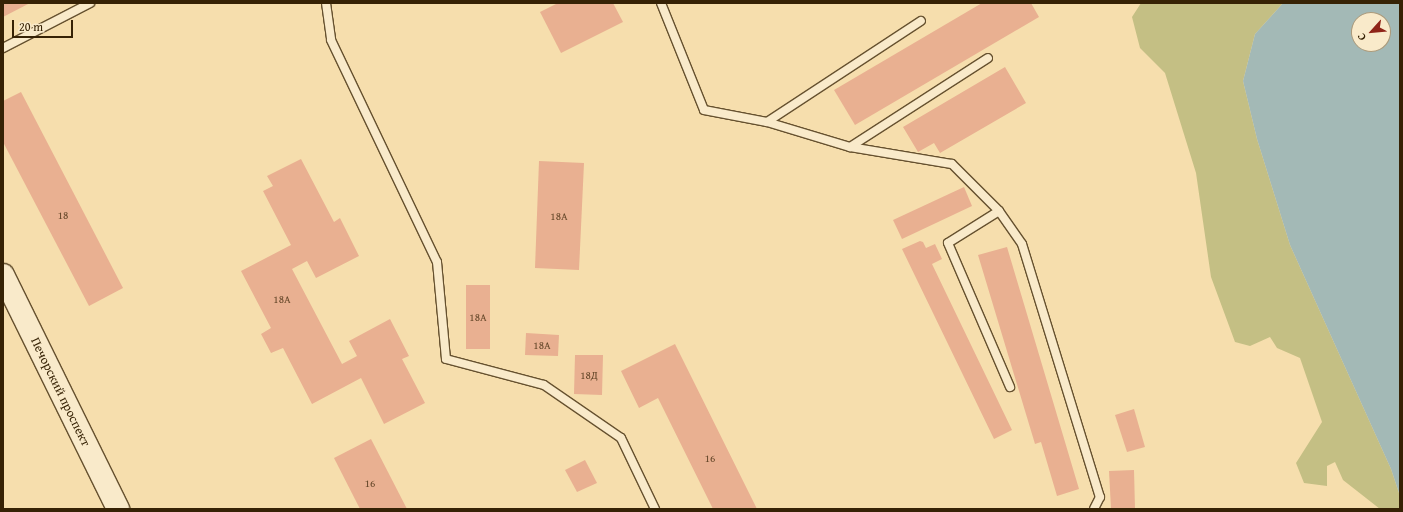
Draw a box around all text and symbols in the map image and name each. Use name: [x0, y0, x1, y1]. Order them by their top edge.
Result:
scale bar: [14, 12, 75, 38]
north arrow: [1351, 12, 1391, 52]
text: 20 m: [19, 18, 43, 35]
text: С: [1353, 31, 1370, 43]
house number: 18: [58, 208, 68, 222]
house number: 18А: [550, 209, 568, 223]
house number: 18А: [273, 292, 291, 306]
house number: 18А: [469, 310, 487, 324]
street label: Печорский проспект: [27, 335, 93, 449]
house number: 18А: [533, 338, 551, 352]
house number: 18Д: [580, 368, 598, 382]
house number: 16: [705, 451, 715, 465]
house number: 16: [365, 476, 375, 490]

